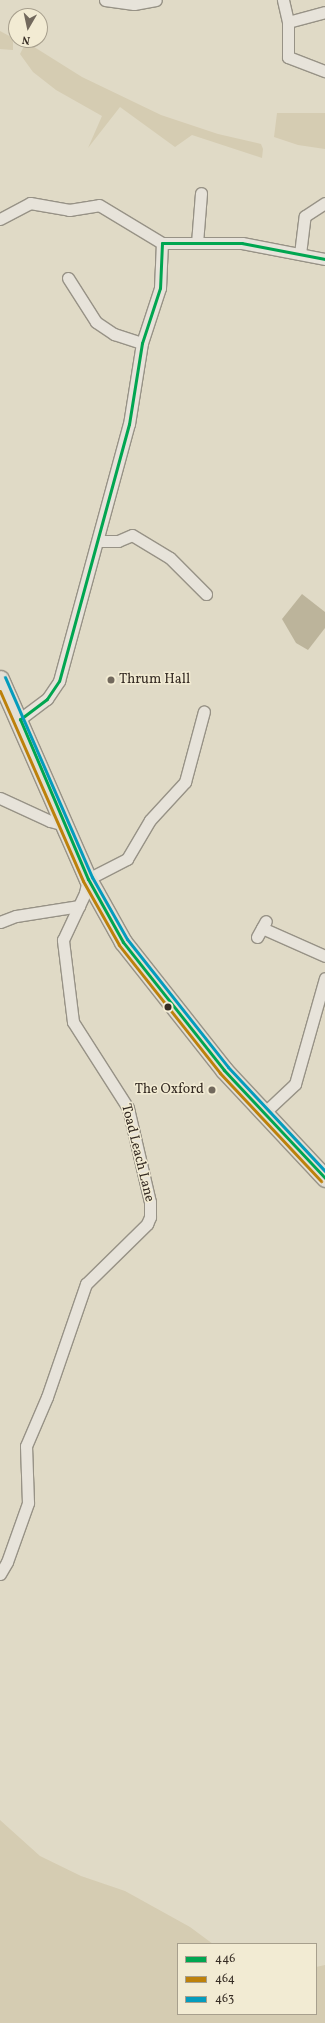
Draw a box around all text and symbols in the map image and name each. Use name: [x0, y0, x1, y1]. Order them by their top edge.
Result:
north arrow: [8, 8, 48, 48]
text: N: [21, 31, 31, 47]
place label: Thrum Hall: [119, 672, 190, 688]
marker: Thrum Hall: [106, 675, 116, 685]
unlabelled marker: [163, 1002, 173, 1012]
place label: The Oxford: [135, 1082, 204, 1098]
marker: The Oxford: [207, 1085, 217, 1095]
street label: Toad Leach Lane: [117, 1102, 157, 1204]
legend: [177, 1943, 317, 2015]
text: 446: [215, 1951, 235, 1967]
text: 464: [215, 1971, 235, 1987]
text: 463: [215, 1991, 234, 2007]

